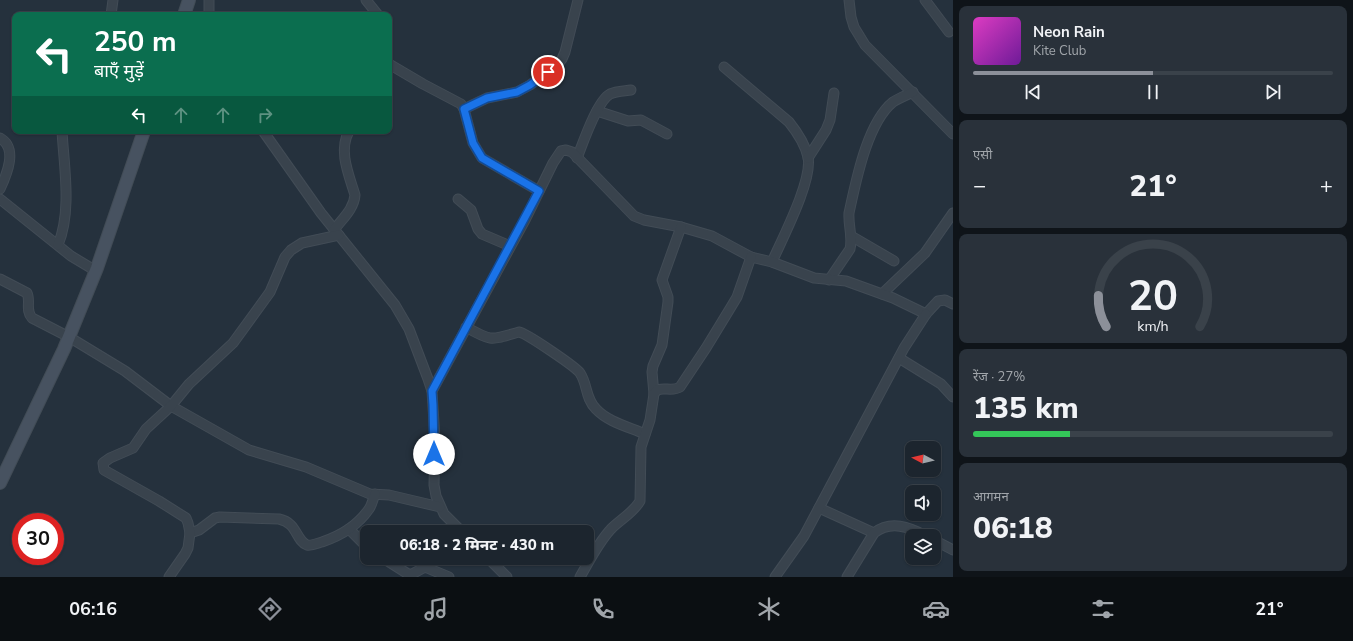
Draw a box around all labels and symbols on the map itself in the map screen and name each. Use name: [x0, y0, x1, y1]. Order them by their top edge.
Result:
pin: [531, 55, 565, 89]
position arrow: [413, 433, 455, 475]
north arrow: [905, 441, 941, 477]
speed limit sign: 30: [12, 513, 64, 565]

